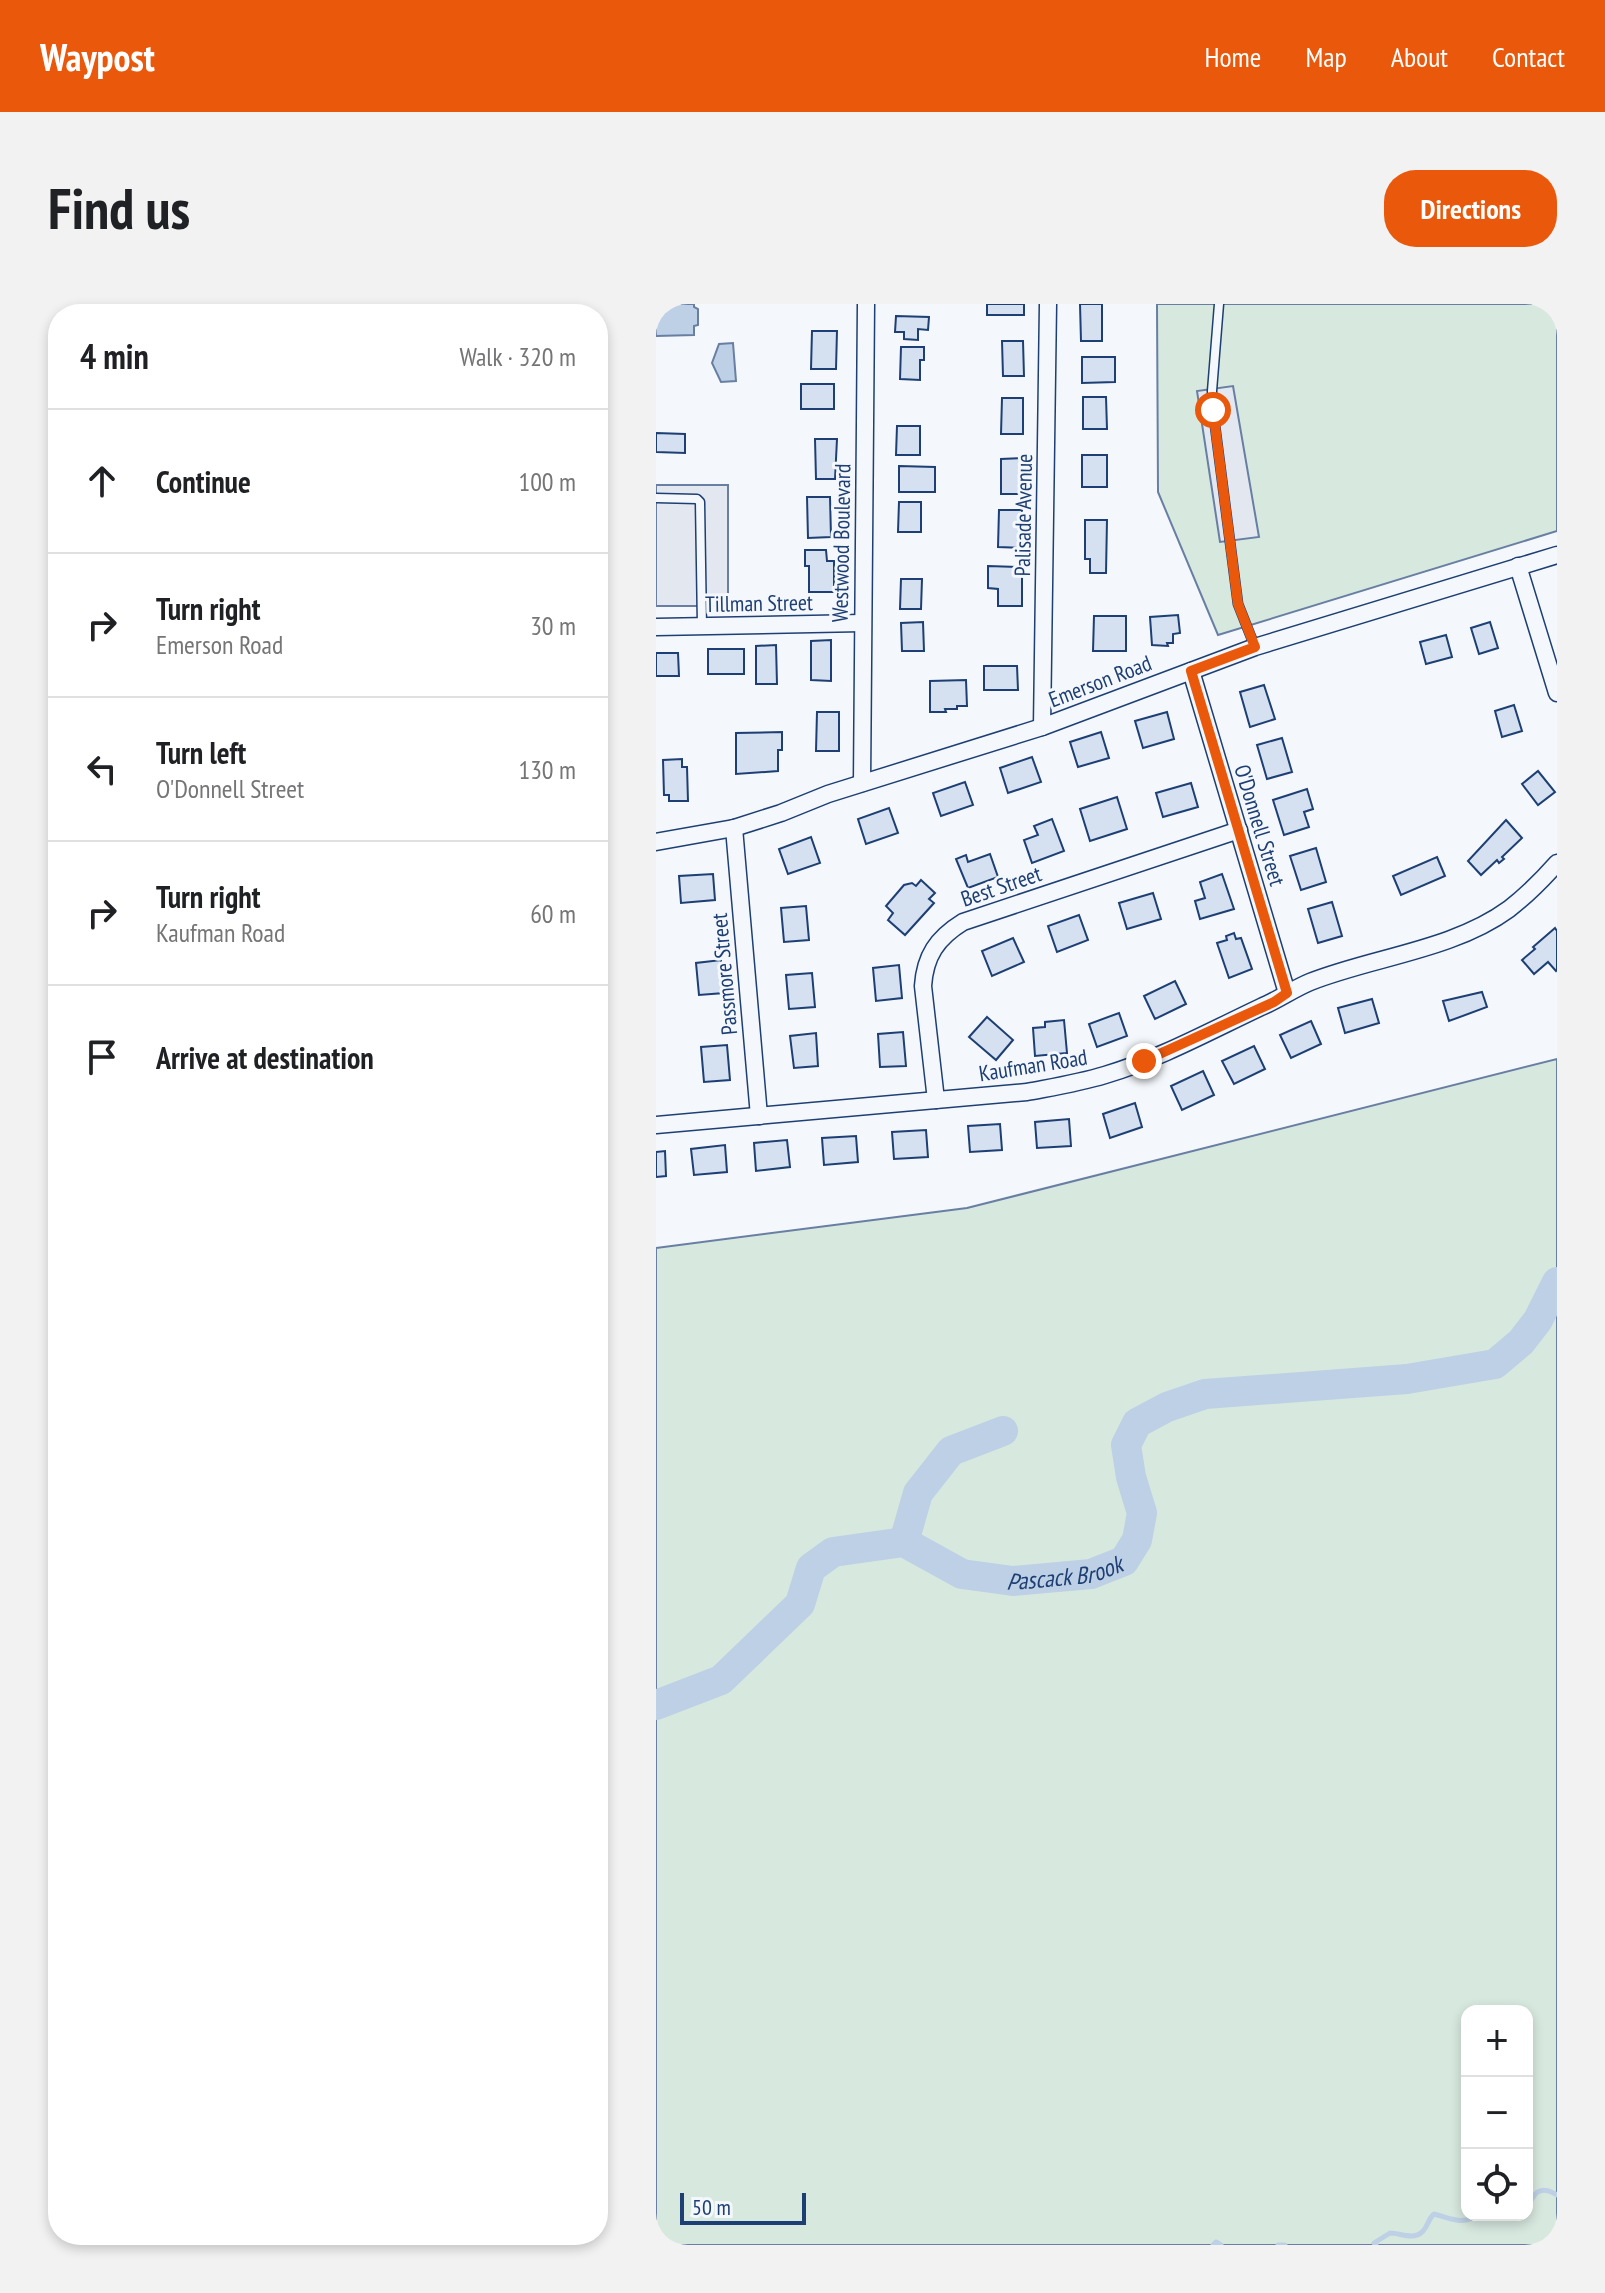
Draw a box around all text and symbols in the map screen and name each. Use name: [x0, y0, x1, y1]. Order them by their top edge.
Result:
text: Waypost: [40, 32, 155, 81]
text: Home: [1205, 38, 1261, 75]
text: Map: [1305, 38, 1347, 75]
text: About: [1391, 38, 1448, 75]
text: Contact: [1492, 38, 1565, 75]
button: Directions: [1384, 170, 1557, 247]
text: Find us: [48, 172, 190, 244]
text: 4 min: [80, 334, 149, 378]
text: Walk · 320 m: [459, 340, 576, 373]
route start: [1195, 392, 1231, 428]
street label: Palisade Avenue: [1008, 453, 1038, 577]
icon: ahead: [80, 459, 124, 503]
text: Continue: [156, 462, 251, 501]
street label: Westwood Boulevard: [826, 463, 856, 623]
text: 100 m: [518, 465, 576, 498]
street label: Tillman Street: [705, 588, 813, 618]
text: Turn right: [156, 589, 260, 628]
icon: right: [80, 603, 124, 647]
text: 30 m: [530, 609, 576, 642]
text: Emerson Road: [156, 628, 283, 661]
street label: Emerson Road: [1045, 649, 1155, 713]
text: Turn left: [156, 733, 246, 772]
icon: left: [80, 747, 124, 791]
text: 130 m: [518, 753, 576, 786]
street label: O'Donnell Street: [1228, 761, 1292, 889]
text: O'Donnell Street: [156, 772, 304, 805]
street label: Best Street: [957, 859, 1045, 913]
text: Turn right: [156, 877, 260, 916]
icon: right: [80, 891, 124, 935]
text: 60 m: [530, 897, 576, 930]
street label: Passmore Street: [705, 912, 743, 1036]
text: Kaufman Road: [156, 916, 285, 949]
icon: arrive: [80, 1035, 124, 1079]
text: Arrive at destination: [156, 1038, 374, 1077]
street label: Kaufman Road: [977, 1043, 1089, 1087]
route end: [1126, 1043, 1162, 1079]
water label: Pascack Brook: [1005, 1547, 1129, 1597]
map controls: [1461, 2005, 1533, 2221]
button: +: [1461, 2005, 1533, 2077]
button: −: [1461, 2077, 1533, 2149]
button: locate: [1461, 2149, 1533, 2221]
scale bar: [680, 2189, 806, 2225]
text: 50 m: [692, 2193, 731, 2221]

